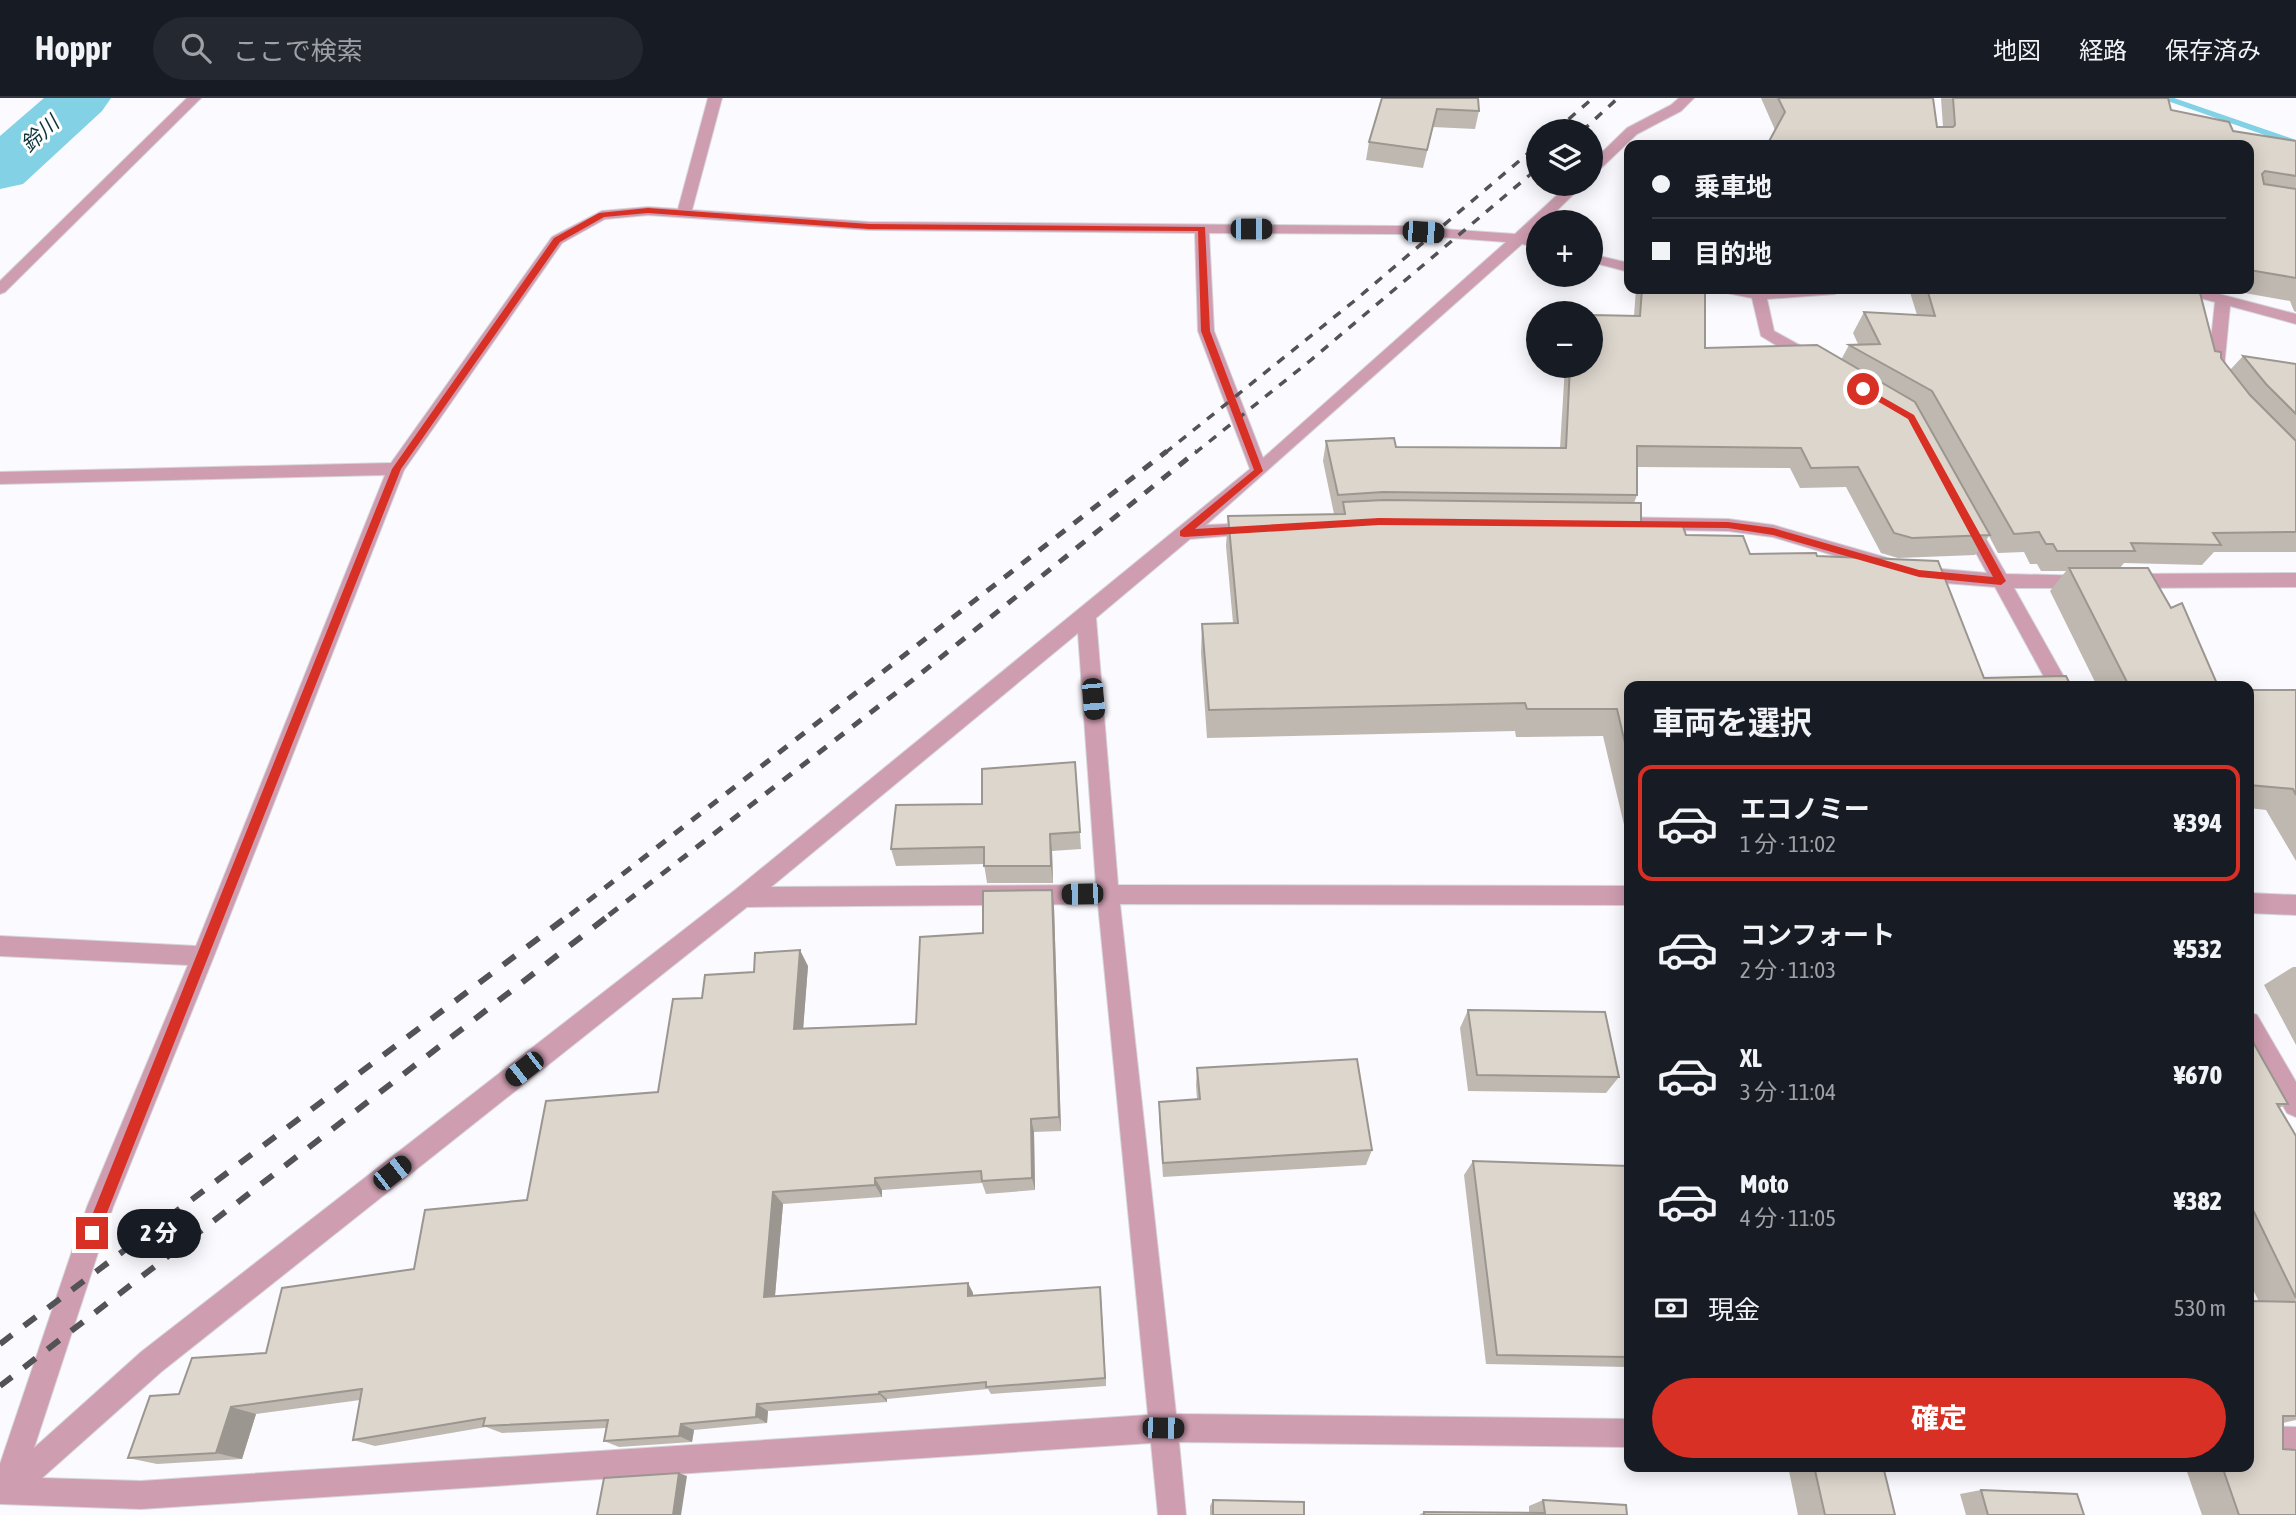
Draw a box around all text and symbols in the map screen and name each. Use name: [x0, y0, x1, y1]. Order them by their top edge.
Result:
search box: [153, 17, 643, 80]
text: Hoppr: [35, 29, 111, 67]
icon: search: [177, 29, 215, 67]
text: ここで検索: [233, 36, 363, 66]
text: 地図: [1993, 37, 2041, 64]
text: 経路: [2079, 37, 2127, 64]
text: 保存済み: [2165, 37, 2261, 64]
water label: 鈴川: [16, 109, 64, 156]
map controls: [1526, 119, 1603, 378]
button: layers: [1526, 119, 1603, 196]
text: 乗車地: [1694, 172, 1772, 202]
button: +: [1526, 210, 1603, 287]
car: [1231, 219, 1273, 240]
car: [1402, 220, 1445, 244]
text: 目的地: [1694, 239, 1772, 269]
button: −: [1526, 301, 1603, 378]
route start: [1847, 373, 1879, 405]
car: [1081, 677, 1106, 721]
text: 車両を選択: [1652, 704, 1812, 741]
icon: car: [1656, 792, 1719, 855]
text: エコノミー: [1740, 794, 1870, 824]
text: ¥394: [2174, 808, 2222, 838]
text: 1 分 · 11:02: [1740, 831, 1836, 857]
car: [1061, 883, 1104, 905]
icon: car: [1656, 918, 1719, 981]
text: コンフォート: [1740, 920, 1895, 950]
text: ¥532: [2174, 934, 2222, 964]
text: 2 分 · 11:03: [1740, 957, 1836, 983]
text: XL: [1740, 1043, 1762, 1073]
icon: car: [1656, 1044, 1719, 1107]
car: [501, 1048, 548, 1090]
text: ¥670: [2174, 1060, 2222, 1090]
text: 3 分 · 11:04: [1740, 1079, 1836, 1105]
car: [369, 1152, 416, 1194]
text: Moto: [1740, 1169, 1789, 1199]
icon: car: [1656, 1170, 1719, 1233]
text: ¥382: [2174, 1186, 2222, 1216]
text: 4 分 · 11:05: [1740, 1205, 1836, 1231]
callout: 2 分: [116, 1208, 200, 1258]
route end: [76, 1217, 108, 1249]
text: 2 分: [141, 1220, 177, 1246]
icon: cash: [1652, 1289, 1690, 1327]
text: 現金: [1708, 1295, 1760, 1325]
text: 530 m: [2174, 1295, 2226, 1321]
button: 確定: [1652, 1378, 2226, 1458]
car: [1142, 1417, 1185, 1439]

